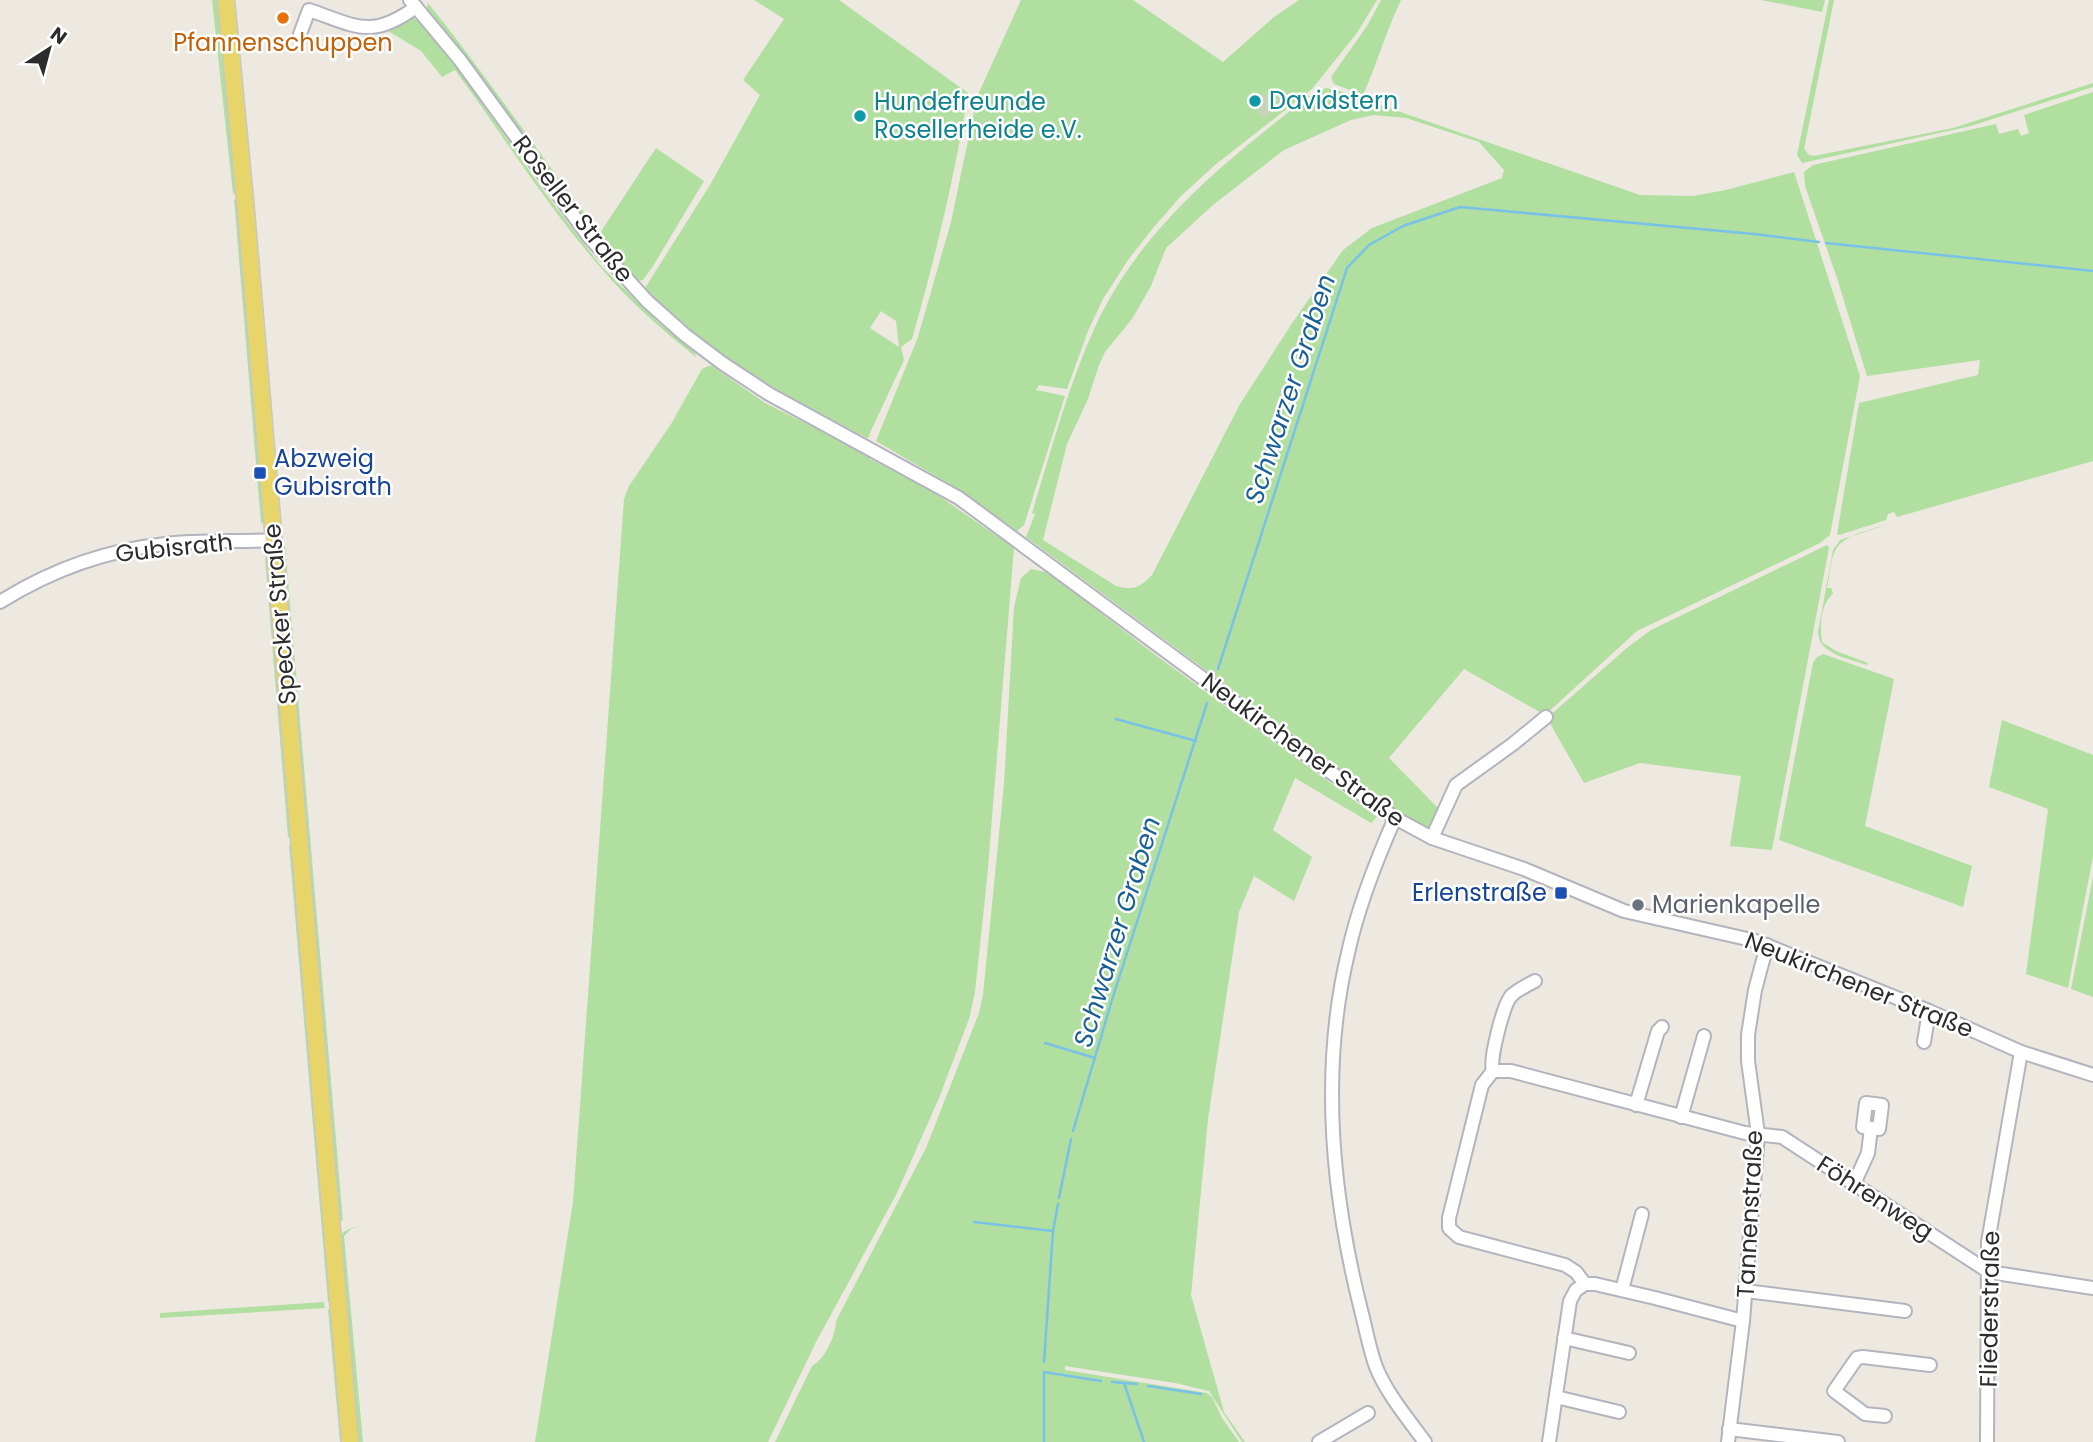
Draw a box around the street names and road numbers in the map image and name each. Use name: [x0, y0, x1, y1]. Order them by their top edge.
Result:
street label: Roseller Straße: [505, 128, 641, 289]
street label: Specker Straße: [255, 522, 304, 706]
street label: Gubisrath: [114, 525, 234, 570]
street label: Neukirchener Straße: [1195, 665, 1412, 835]
street label: Neukirchener Straße: [1740, 924, 1978, 1046]
street label: Tannenstraße: [1729, 1129, 1770, 1299]
street label: Föhrenweg: [1811, 1148, 1940, 1248]
street label: Fliederstraße: [1972, 1230, 2007, 1388]

